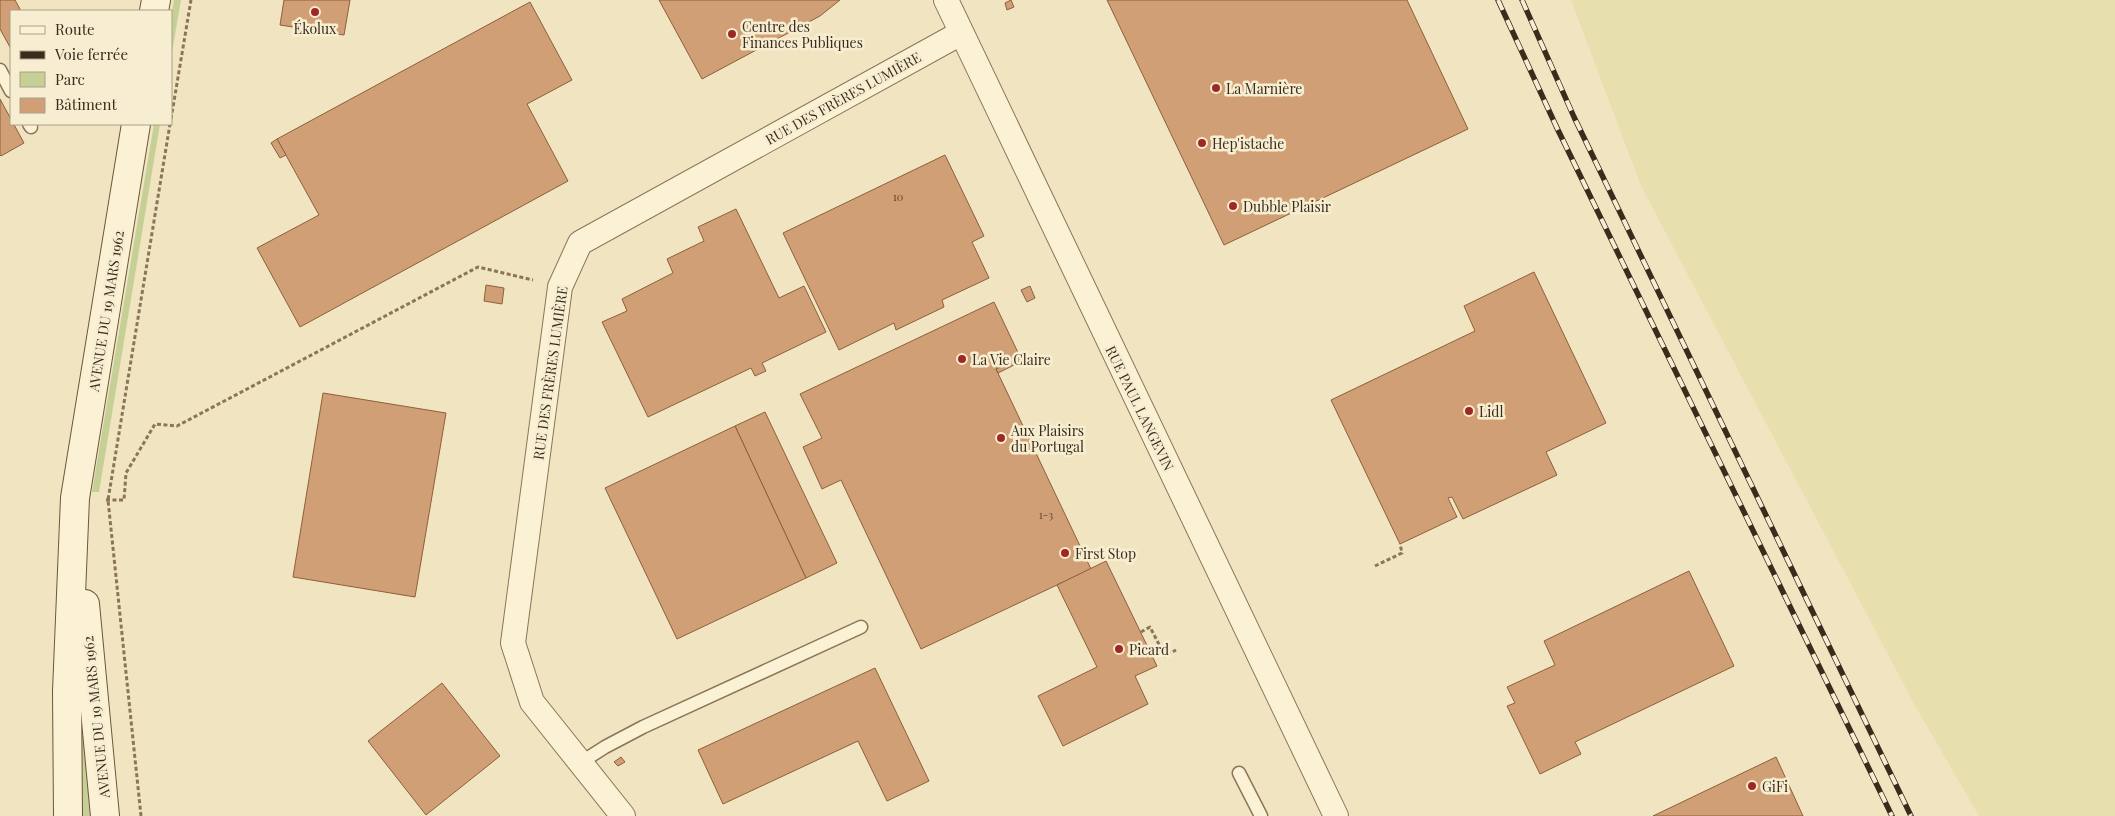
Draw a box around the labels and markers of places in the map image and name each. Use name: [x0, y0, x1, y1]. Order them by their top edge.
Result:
marker: Ékolux: [309, 6, 321, 18]
place label: Centre des Finances Publiques: [742, 17, 863, 52]
place label: Ékolux: [294, 19, 337, 38]
marker: Centre des Finances Publiques: [726, 28, 738, 40]
place label: La Marnière: [1226, 79, 1302, 98]
marker: La Marnière: [1210, 82, 1222, 94]
place label: Hep'istache: [1212, 134, 1284, 153]
marker: Hep'istache: [1196, 137, 1208, 149]
place label: Dubble Plaisir: [1243, 197, 1332, 216]
marker: Dubble Plaisir: [1227, 200, 1239, 212]
place label: La Vie Claire: [972, 350, 1051, 369]
marker: La Vie Claire: [956, 353, 968, 365]
place label: Lidl: [1479, 402, 1503, 421]
marker: Lidl: [1463, 405, 1475, 417]
place label: Aux Plaisirs du Portugal: [1010, 421, 1084, 456]
marker: Aux Plaisirs du Portugal: [995, 432, 1007, 444]
place label: First Stop: [1075, 544, 1136, 563]
marker: First Stop: [1059, 547, 1071, 559]
place label: Picard: [1129, 640, 1169, 659]
marker: Picard: [1113, 643, 1125, 655]
place label: GiFi: [1762, 777, 1788, 796]
marker: GiFi: [1746, 780, 1758, 792]

